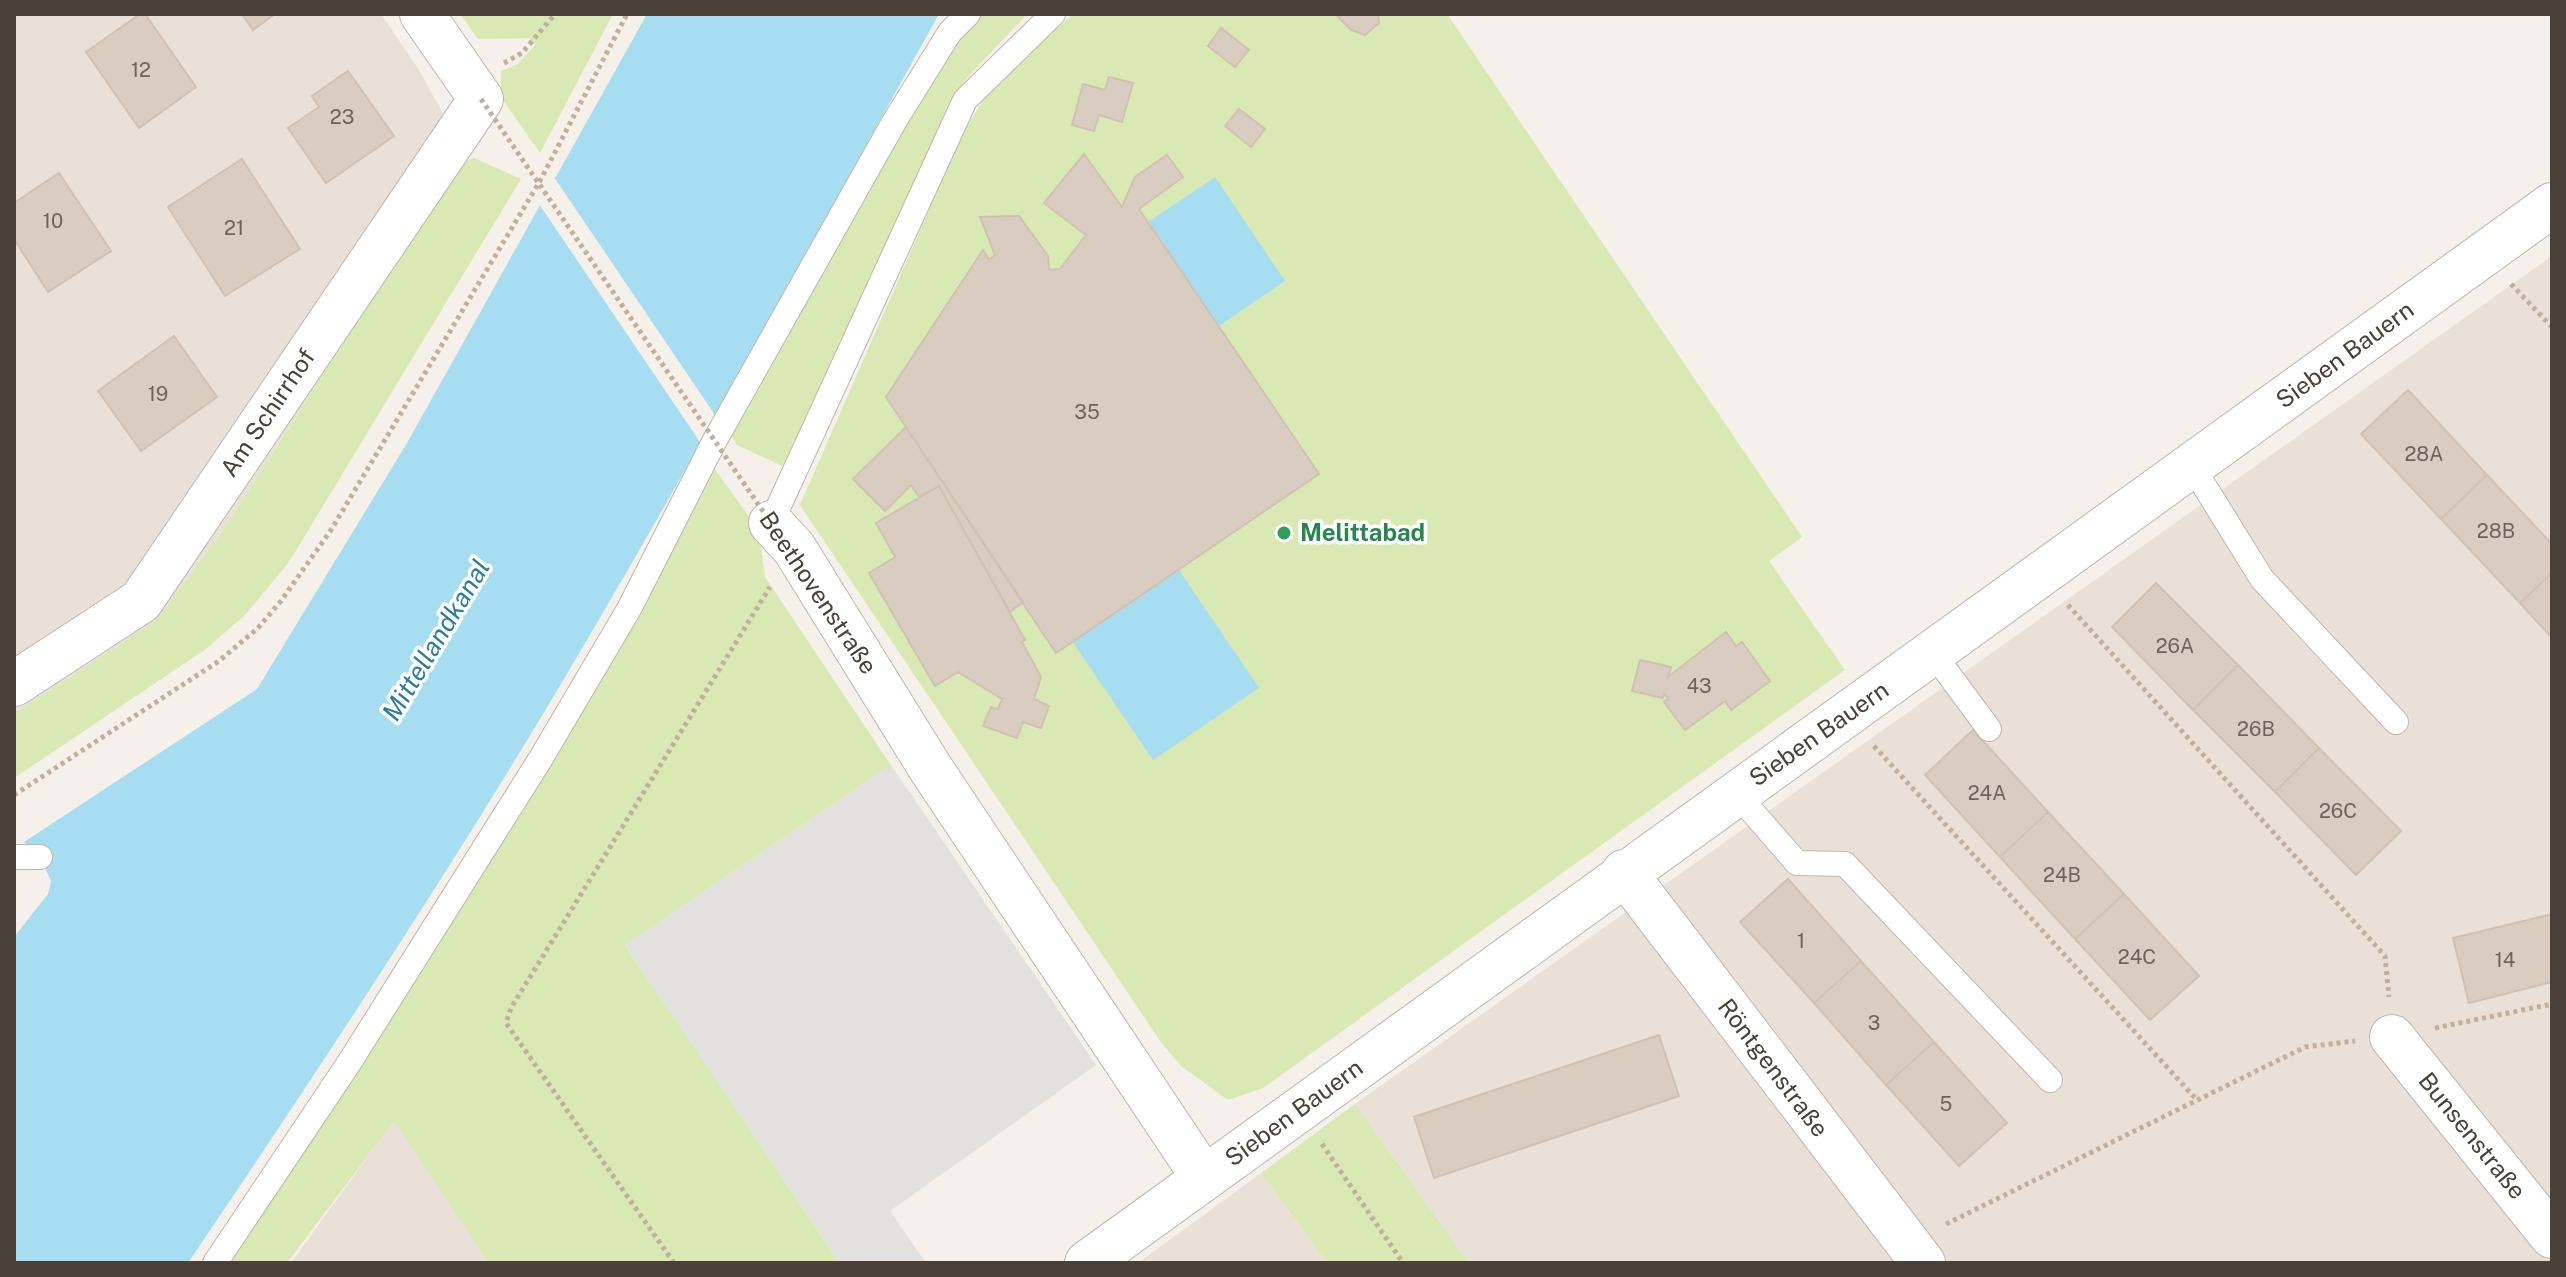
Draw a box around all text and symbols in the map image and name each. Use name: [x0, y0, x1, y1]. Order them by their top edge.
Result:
house number: 12: [131, 58, 151, 82]
house number: 23: [330, 105, 354, 129]
house number: 10: [43, 209, 63, 233]
house number: 21: [224, 216, 244, 240]
street label: Sieben Bauern: [2270, 295, 2419, 414]
street label: Am Schirrhof: [214, 343, 320, 482]
house number: 19: [148, 382, 168, 406]
house number: 35: [1074, 400, 1100, 424]
house number: 28A: [2404, 442, 2444, 466]
street label: Beethovenstraße: [754, 506, 883, 679]
place label: Melittabad: [1300, 518, 1425, 546]
house number: 28B: [2477, 519, 2515, 543]
marker: Melittabad: [1275, 524, 1293, 542]
water label: Mittellandkanal: [375, 553, 496, 726]
house number: 26A: [2156, 634, 2194, 658]
house number: 43: [1686, 674, 1712, 698]
street label: Sieben Bauern: [1743, 675, 1893, 791]
house number: 26B: [2237, 717, 2275, 741]
house number: 24A: [1968, 781, 2006, 805]
house number: 26C: [2319, 799, 2357, 823]
house number: 24B: [2043, 863, 2081, 887]
house number: 1: [1797, 929, 1805, 953]
house number: 24C: [2118, 945, 2156, 969]
house number: 14: [2495, 948, 2515, 972]
street label: Röntgenstraße: [1713, 993, 1835, 1142]
house number: 3: [1868, 1011, 1880, 1035]
street label: Sieben Bauern: [1219, 1053, 1368, 1172]
street label: Bunsenstraße: [2413, 1067, 2532, 1204]
house number: 5: [1940, 1092, 1952, 1116]

